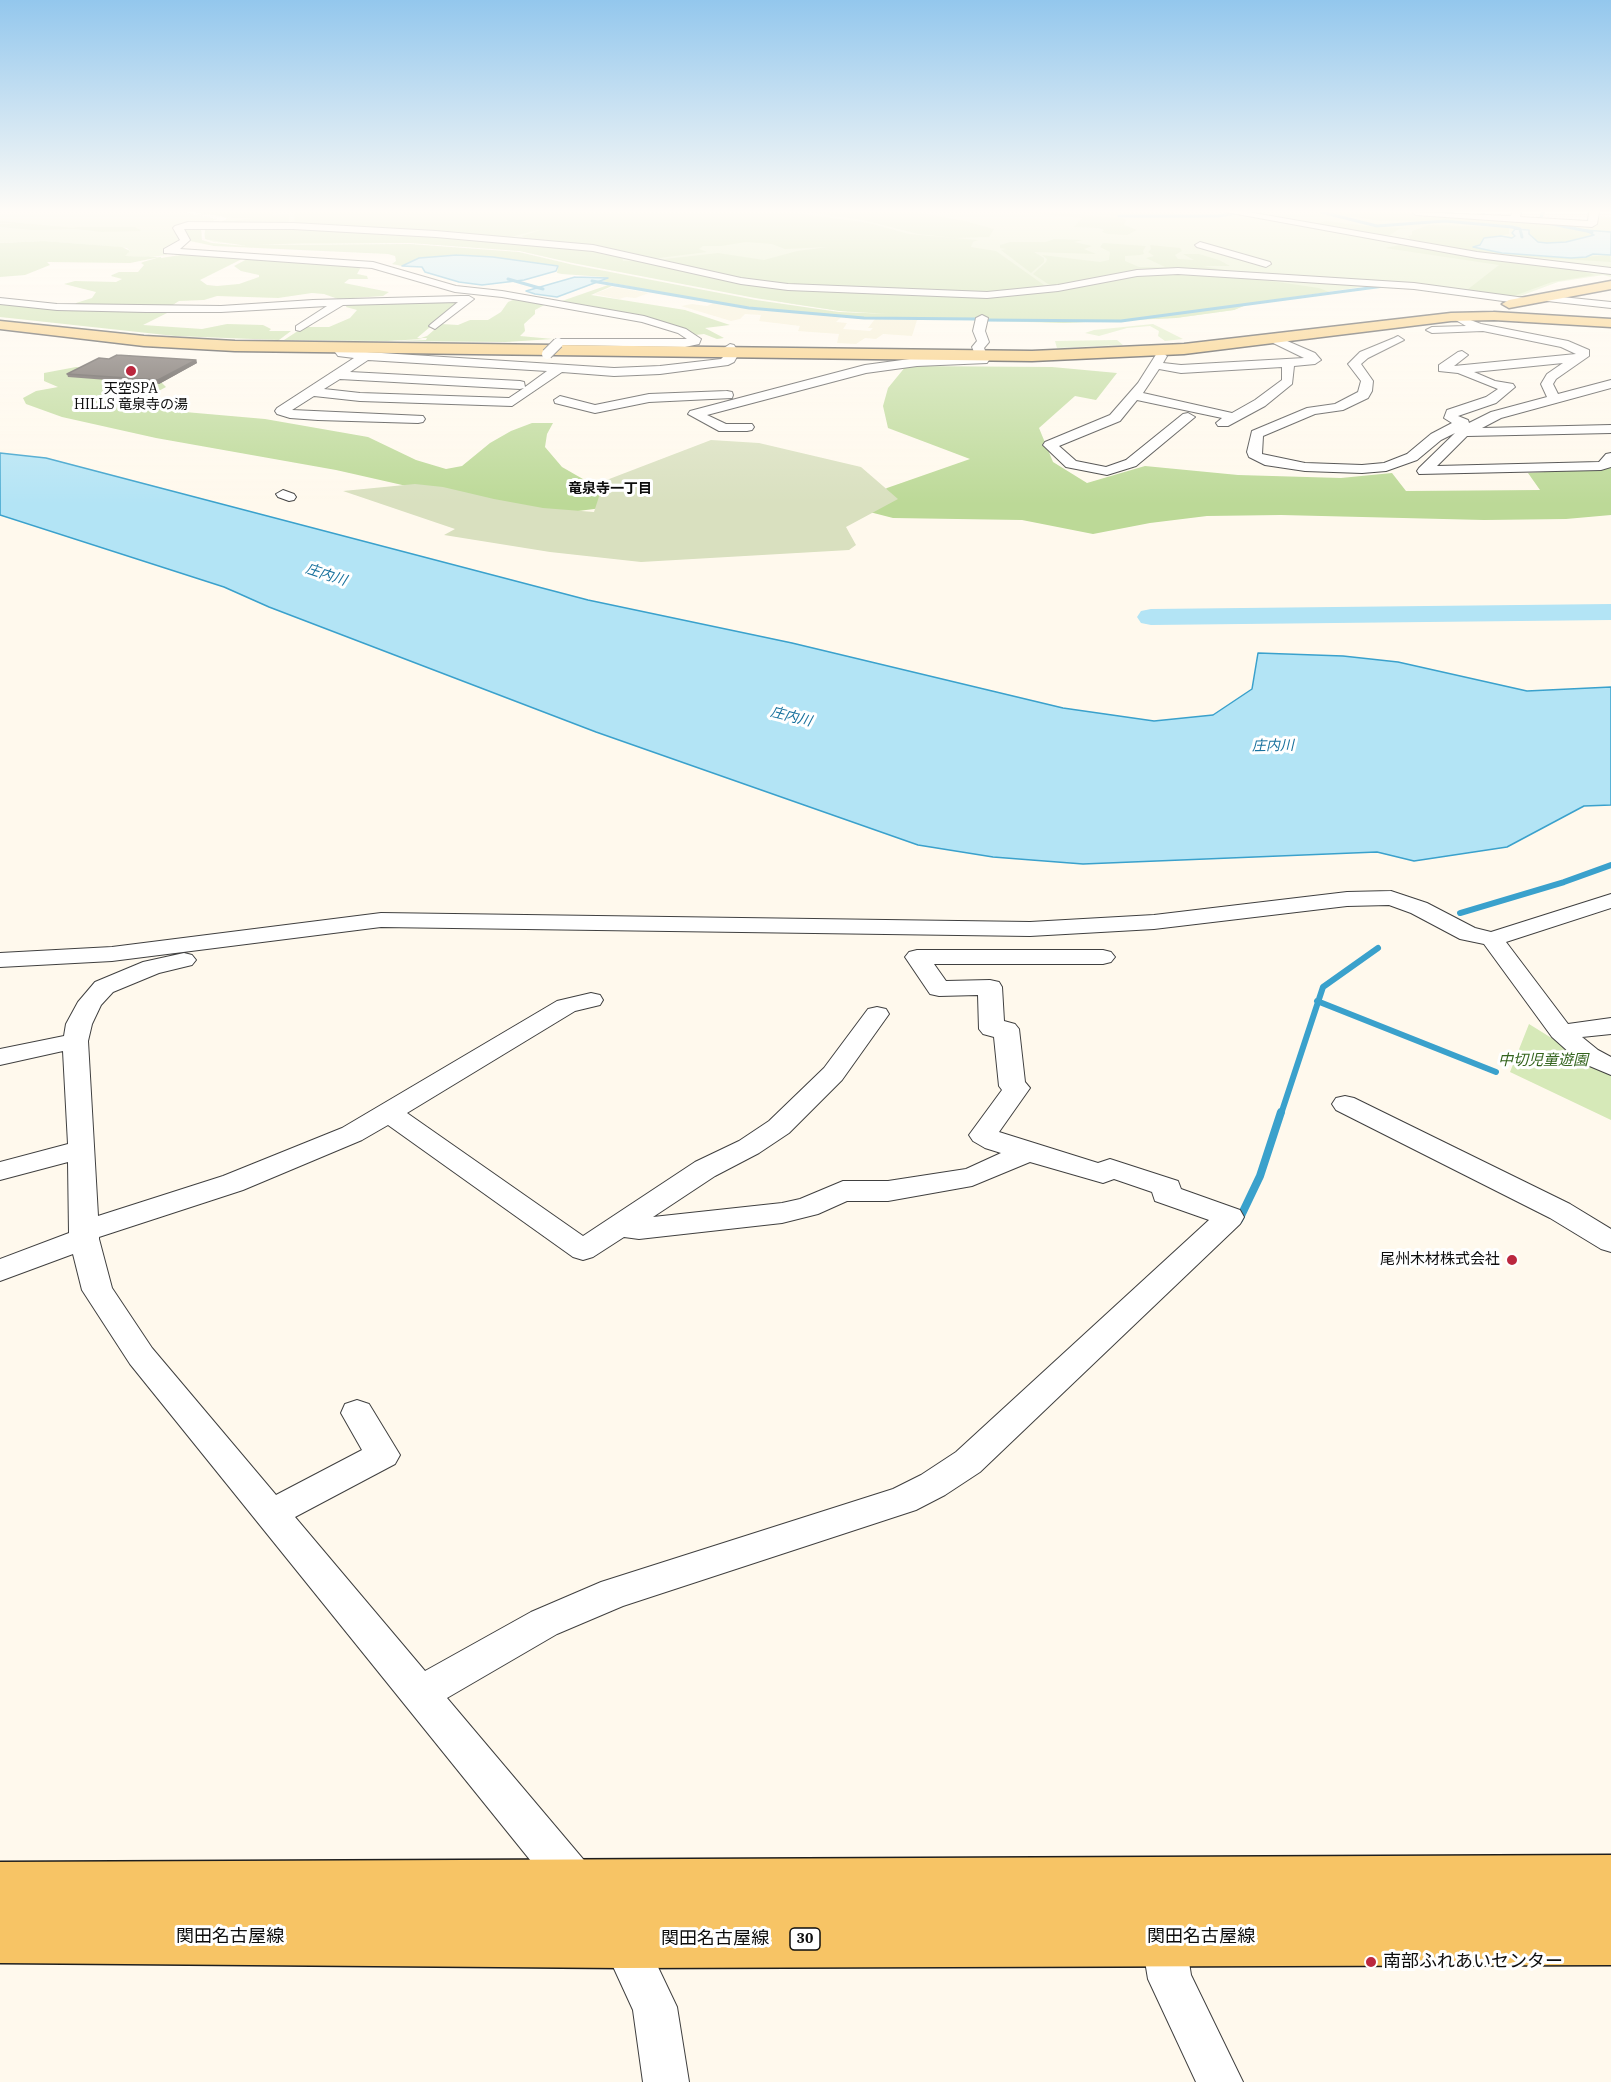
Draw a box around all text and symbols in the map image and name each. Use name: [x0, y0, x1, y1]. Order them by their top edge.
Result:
marker: 天空SPA HILLS 竜泉寺の湯: [124, 364, 138, 378]
place label: 天空SPA HILLS 竜泉寺の湯: [74, 381, 188, 413]
district label: 竜泉寺一丁目: [568, 481, 652, 497]
water label: 庄内川: [303, 561, 349, 589]
water label: 庄内川: [769, 704, 813, 730]
water label: 庄内川: [1252, 737, 1294, 755]
park label: 中切児童遊園: [1498, 1052, 1588, 1070]
place label: 尾州木材株式会社: [1380, 1251, 1500, 1269]
marker: 尾州木材株式会社: [1505, 1253, 1519, 1267]
street label: 関田名古屋線: [176, 1926, 284, 1948]
street label: 関田名古屋線: [1147, 1926, 1255, 1948]
street label: 関田名古屋線: [661, 1928, 769, 1950]
road number: 30: [790, 1928, 820, 1950]
place label: 南部ふれあいセンター: [1383, 1951, 1563, 1973]
marker: 南部ふれあいセンター: [1364, 1955, 1378, 1969]

